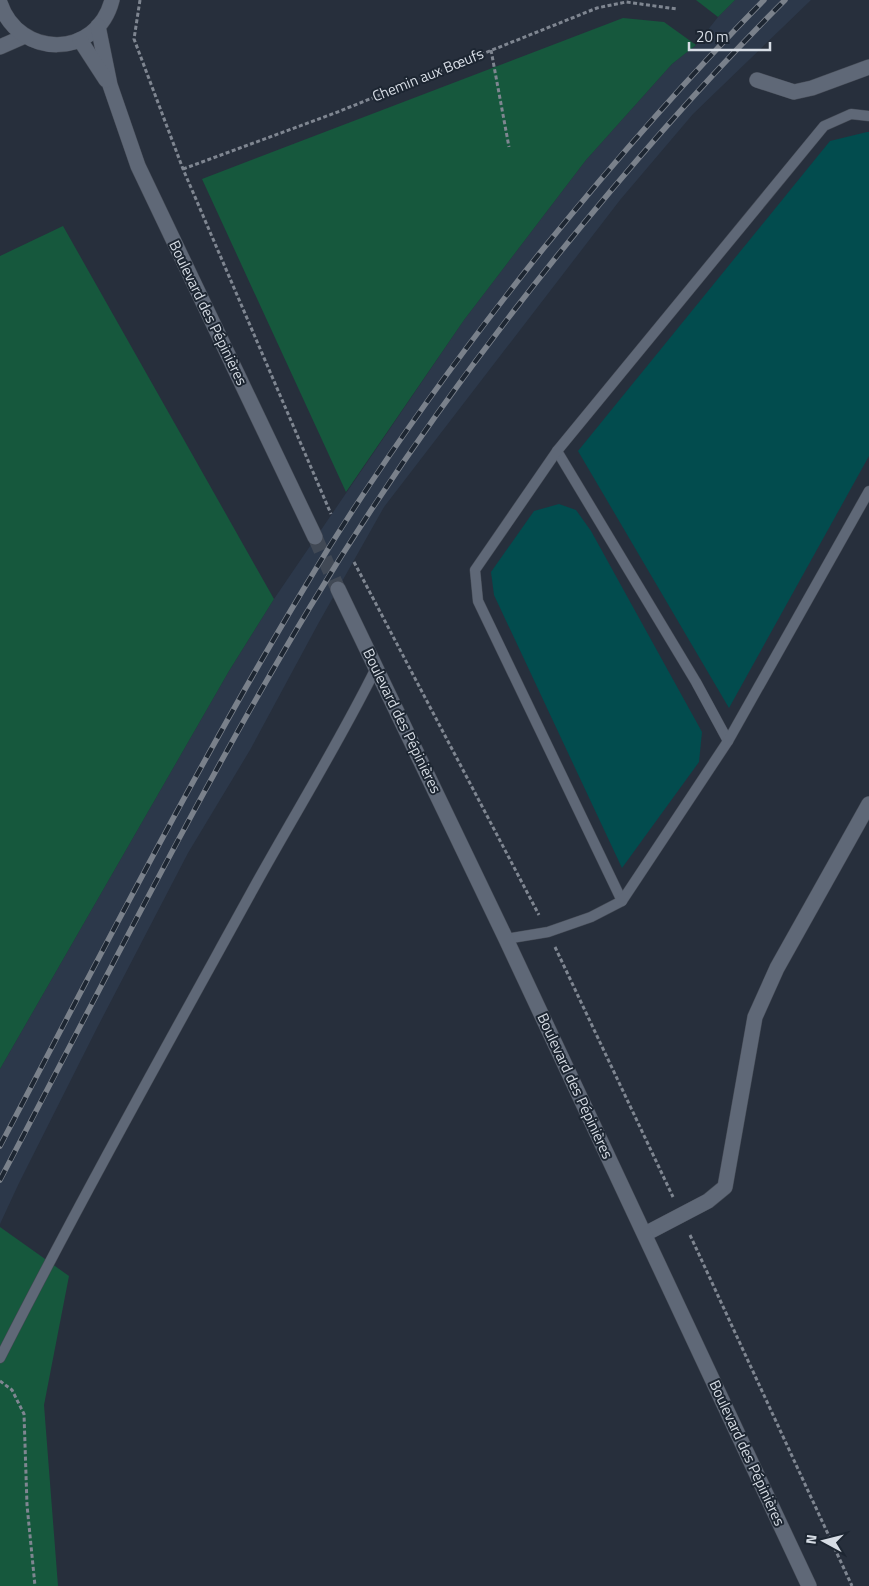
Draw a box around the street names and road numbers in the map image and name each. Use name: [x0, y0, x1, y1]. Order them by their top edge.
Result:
street label: Chemin aux Bœufs: [369, 42, 487, 107]
street label: Boulevard des Pépinières: [163, 236, 254, 389]
street label: Boulevard des Pépinières: [357, 644, 448, 797]
street label: Boulevard des Pépinières: [531, 1009, 619, 1163]
street label: Boulevard des Pépinières: [703, 1376, 791, 1530]

